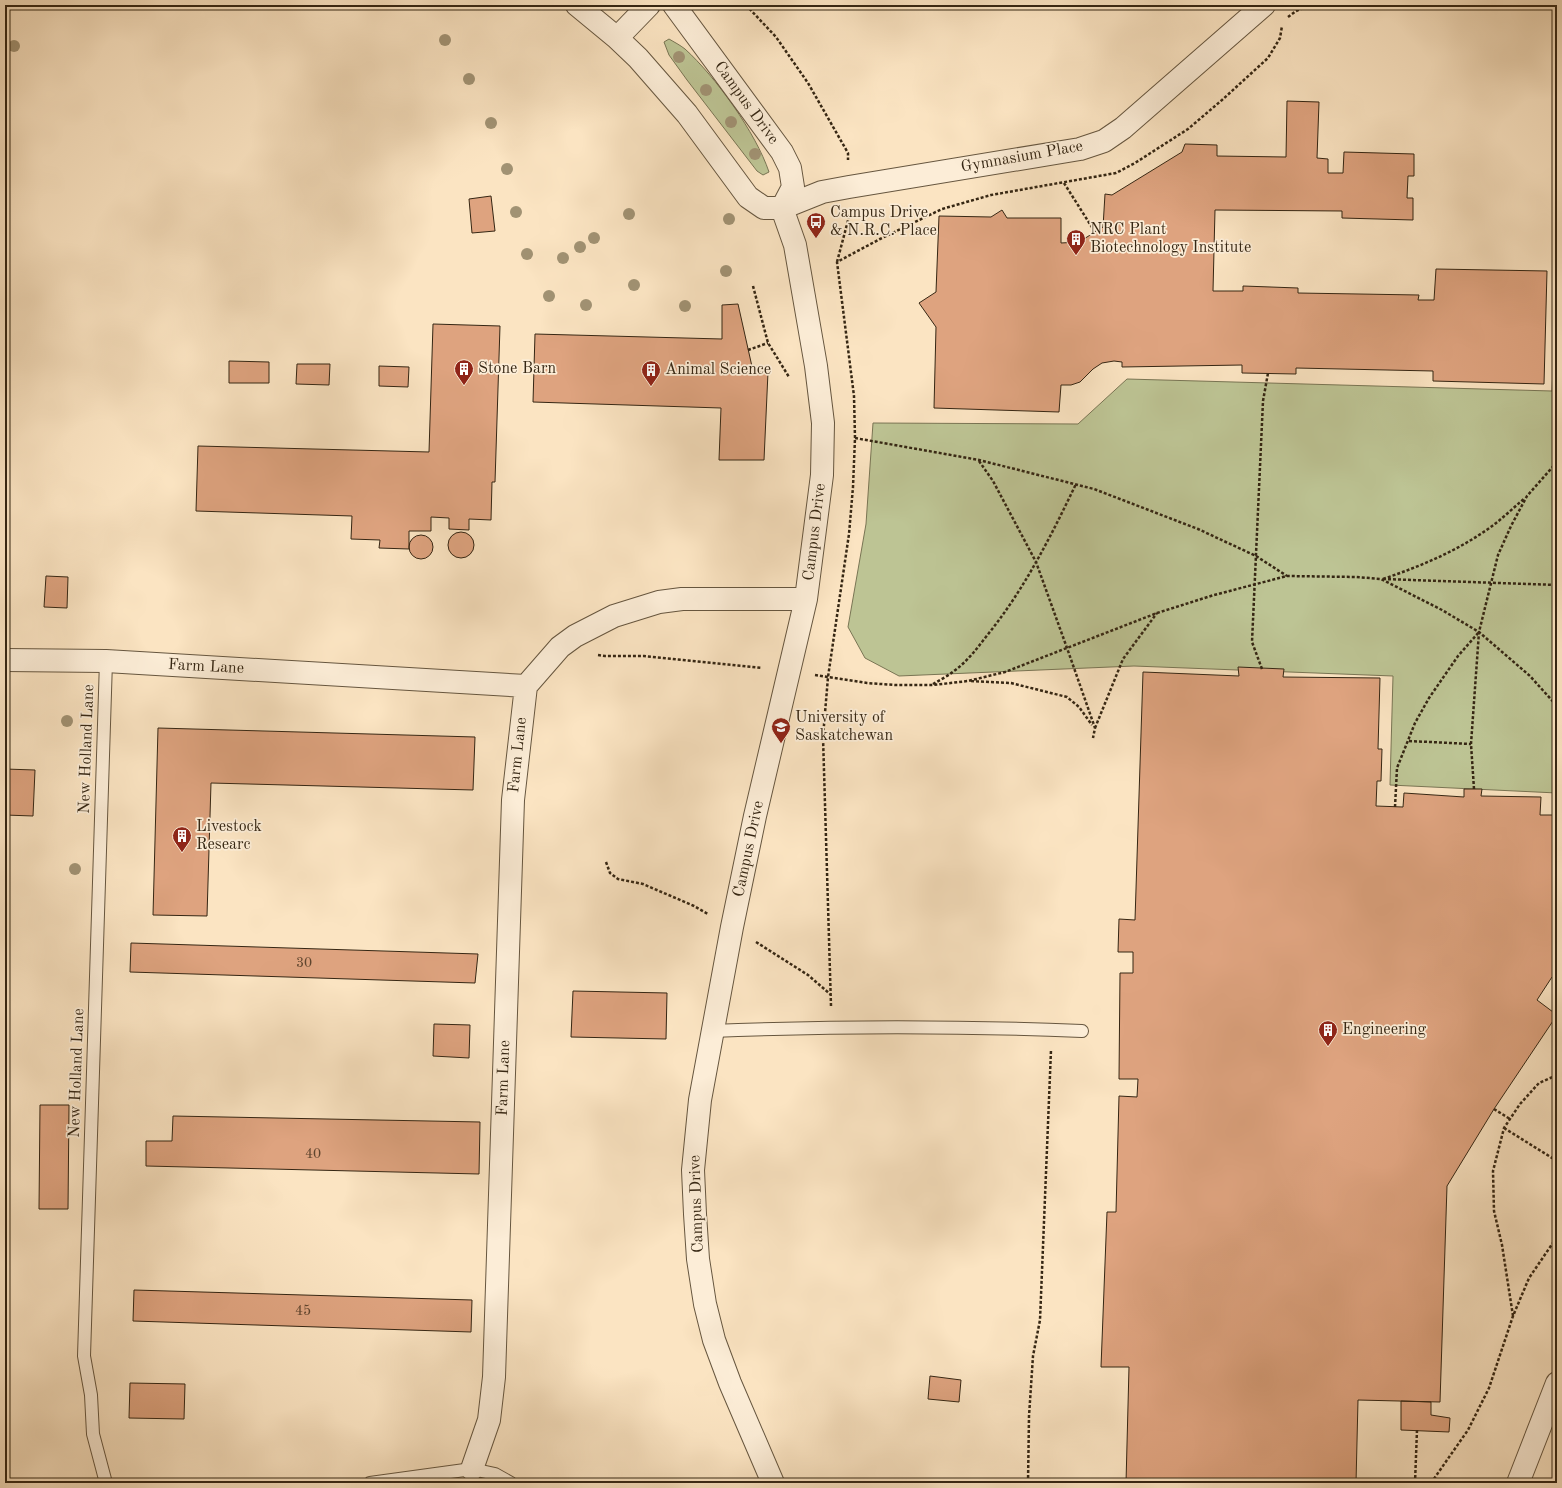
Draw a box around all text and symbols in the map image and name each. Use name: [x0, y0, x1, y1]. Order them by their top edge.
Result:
street label: Campus Drive: [711, 59, 781, 147]
street label: Gymnasium Place: [960, 138, 1084, 176]
place label: Campus Drive & N.R.C. Place: [830, 205, 937, 239]
bus stop icon: Campus Drive & N.R.C. Place: [805, 211, 827, 239]
place label: NRC Plant Biotechnology Institute: [1090, 222, 1251, 256]
building icon: NRC Plant Biotechnology Institute: [1065, 228, 1087, 256]
building icon: Stone Barn: [453, 358, 475, 386]
building icon: Animal Science: [640, 359, 662, 387]
place label: Stone Barn: [478, 361, 556, 377]
place label: Animal Science: [665, 362, 771, 378]
street label: Campus Drive: [801, 482, 829, 582]
street label: Farm Lane: [168, 657, 244, 677]
street label: New Holland Lane: [77, 684, 97, 814]
place label: University of Saskatchewan: [795, 710, 893, 744]
street label: Farm Lane: [506, 716, 530, 794]
school or university icon: University of Saskatchewan: [770, 716, 792, 744]
street label: Campus Drive: [731, 799, 767, 899]
place label: Livestock Researc: [196, 819, 262, 853]
building icon: Livestock Researc: [171, 825, 193, 853]
house number: 30: [296, 956, 312, 970]
street label: New Holland Lane: [67, 1008, 87, 1138]
building icon: Engineering: [1317, 1019, 1339, 1047]
place label: Engineering: [1342, 1022, 1427, 1038]
street label: Farm Lane: [495, 1040, 513, 1116]
house number: 40: [305, 1147, 321, 1161]
street label: Campus Drive: [687, 1155, 707, 1253]
house number: 45: [295, 1304, 311, 1318]

